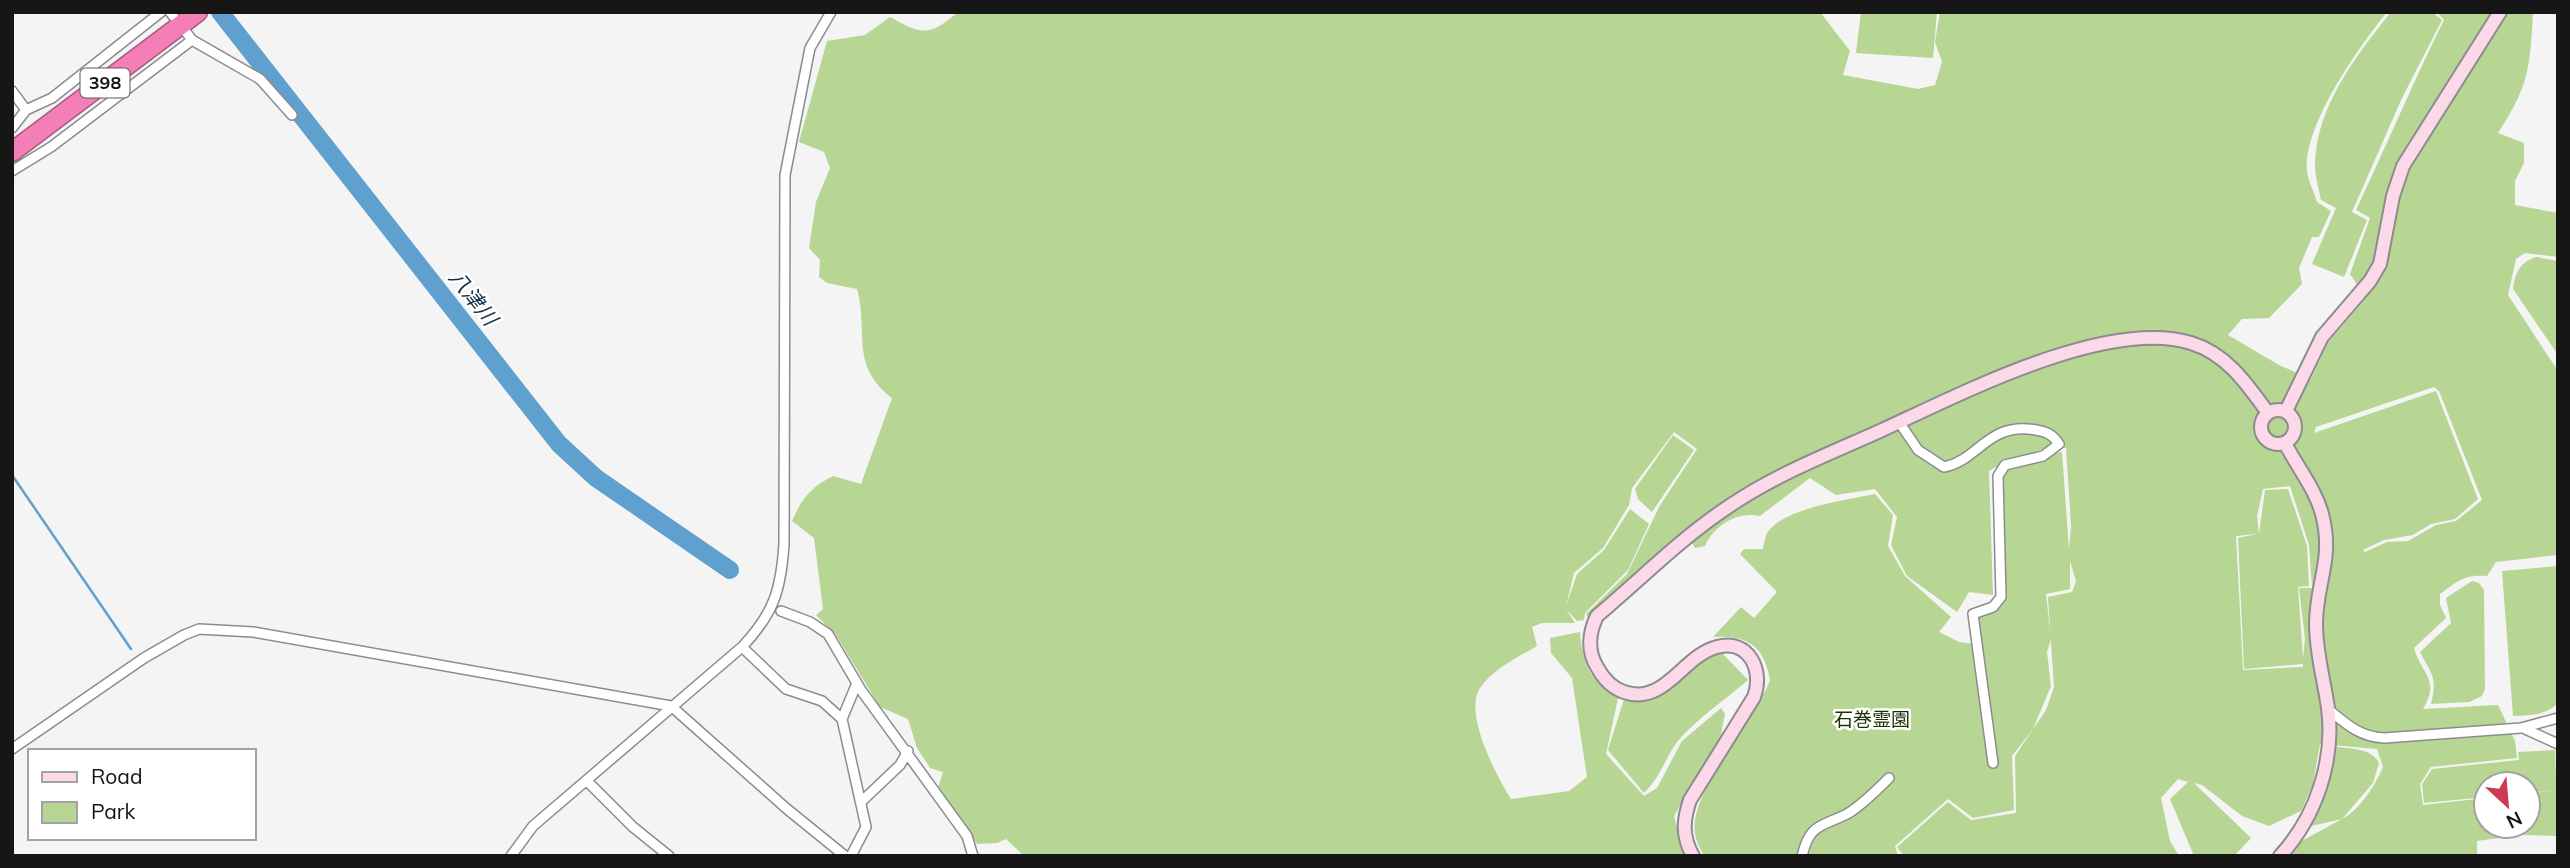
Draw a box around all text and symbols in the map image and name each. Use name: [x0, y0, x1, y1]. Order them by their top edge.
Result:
road number: 398: [80, 68, 130, 98]
water label: 八津川: [444, 265, 505, 332]
park label: 石巻霊園: [1834, 707, 1910, 731]
legend: [28, 749, 256, 840]
text: Road: [91, 763, 142, 789]
north arrow: [2472, 770, 2542, 840]
text: Park: [91, 798, 135, 824]
text: N: [2503, 806, 2526, 834]

